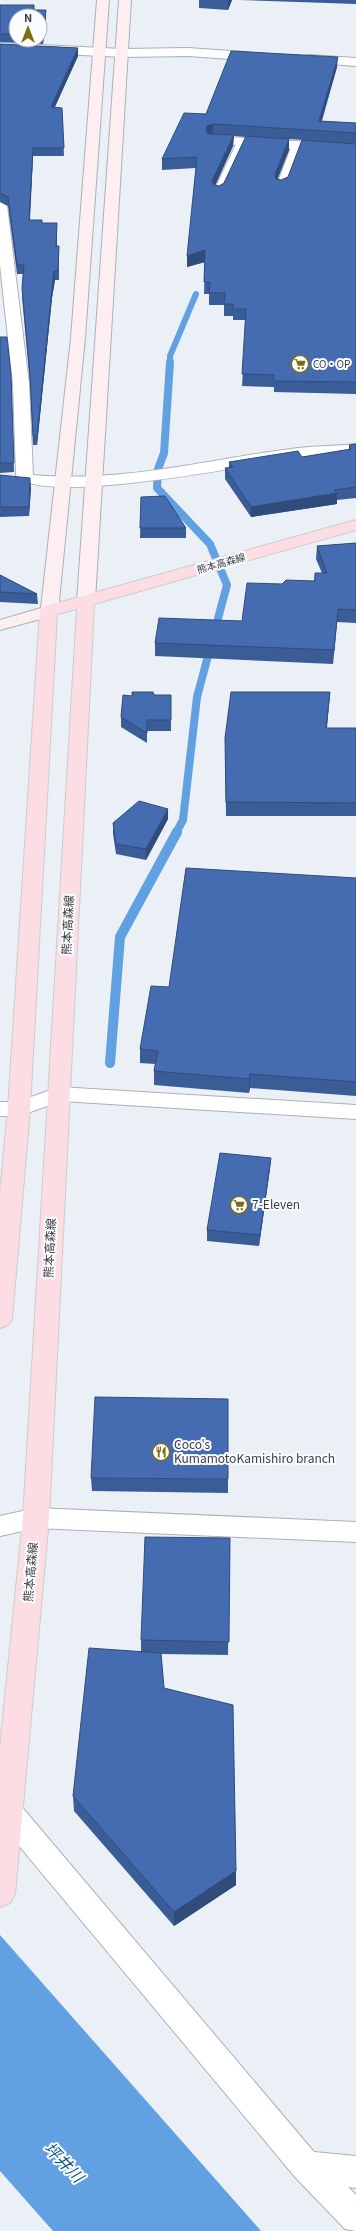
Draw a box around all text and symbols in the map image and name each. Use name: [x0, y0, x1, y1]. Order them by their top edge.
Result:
north arrow: [8, 8, 48, 48]
text: N: [24, 9, 32, 25]
supermarket icon: CO・OP: [290, 354, 310, 374]
place label: CO・OP: [313, 356, 350, 371]
street label: 熊本高森線: [195, 548, 247, 577]
street label: 熊本高森線: [56, 895, 77, 955]
supermarket icon: 7-Eleven: [229, 1195, 249, 1215]
place label: 7-Eleven: [252, 1195, 300, 1212]
street label: 熊本高森線: [38, 1218, 59, 1278]
place label: Coco's KumamotoKamishiro branch: [174, 1435, 335, 1466]
restaurant icon: Coco's KumamotoKamishiro branch: [151, 1442, 171, 1462]
street label: 熊本高森線: [18, 1541, 41, 1603]
water label: 坪井川: [39, 2136, 91, 2188]

